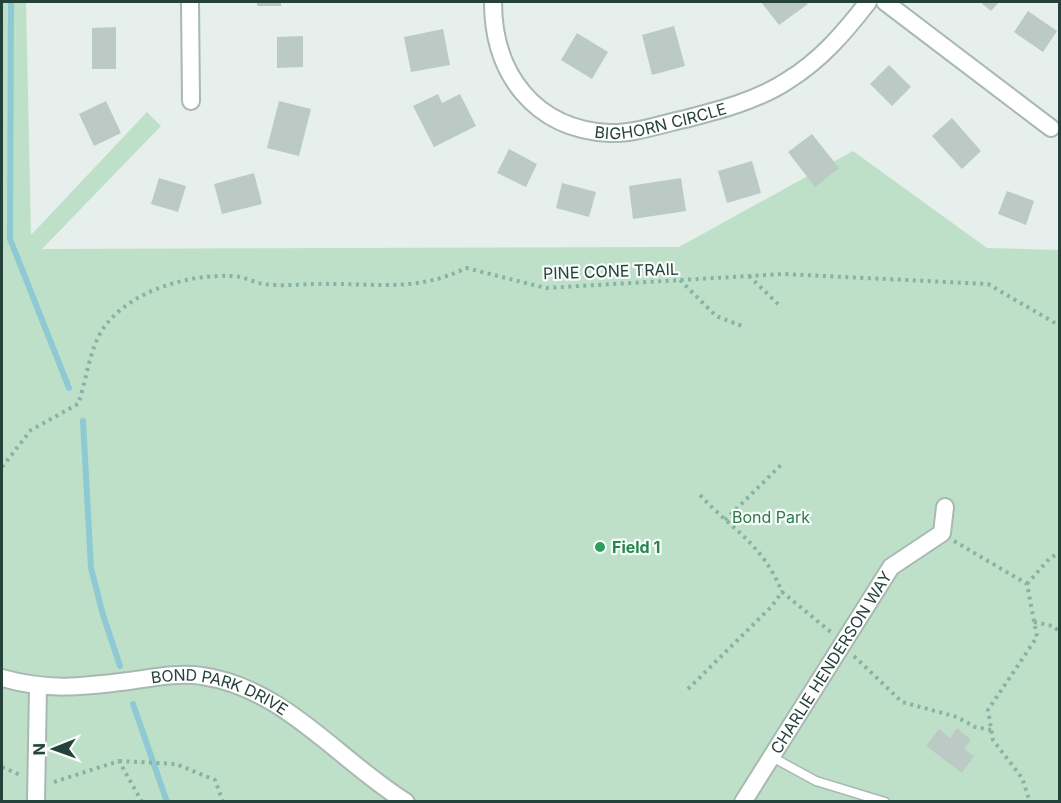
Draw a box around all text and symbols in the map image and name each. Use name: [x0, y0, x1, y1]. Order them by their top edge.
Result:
street label: BIGHORN CIRCLE: [593, 98, 729, 143]
street label: PINE CONE TRAIL: [543, 259, 679, 283]
park label: Bond Park: [732, 507, 810, 527]
place label: Field 1: [612, 537, 660, 557]
marker: Field 1: [593, 540, 607, 554]
street label: CHARLIE HENDERSON WAY: [766, 567, 896, 757]
street label: BOND PARK DRIVE: [150, 665, 292, 719]
north arrow: [24, 719, 84, 779]
text: N: [29, 743, 49, 756]

